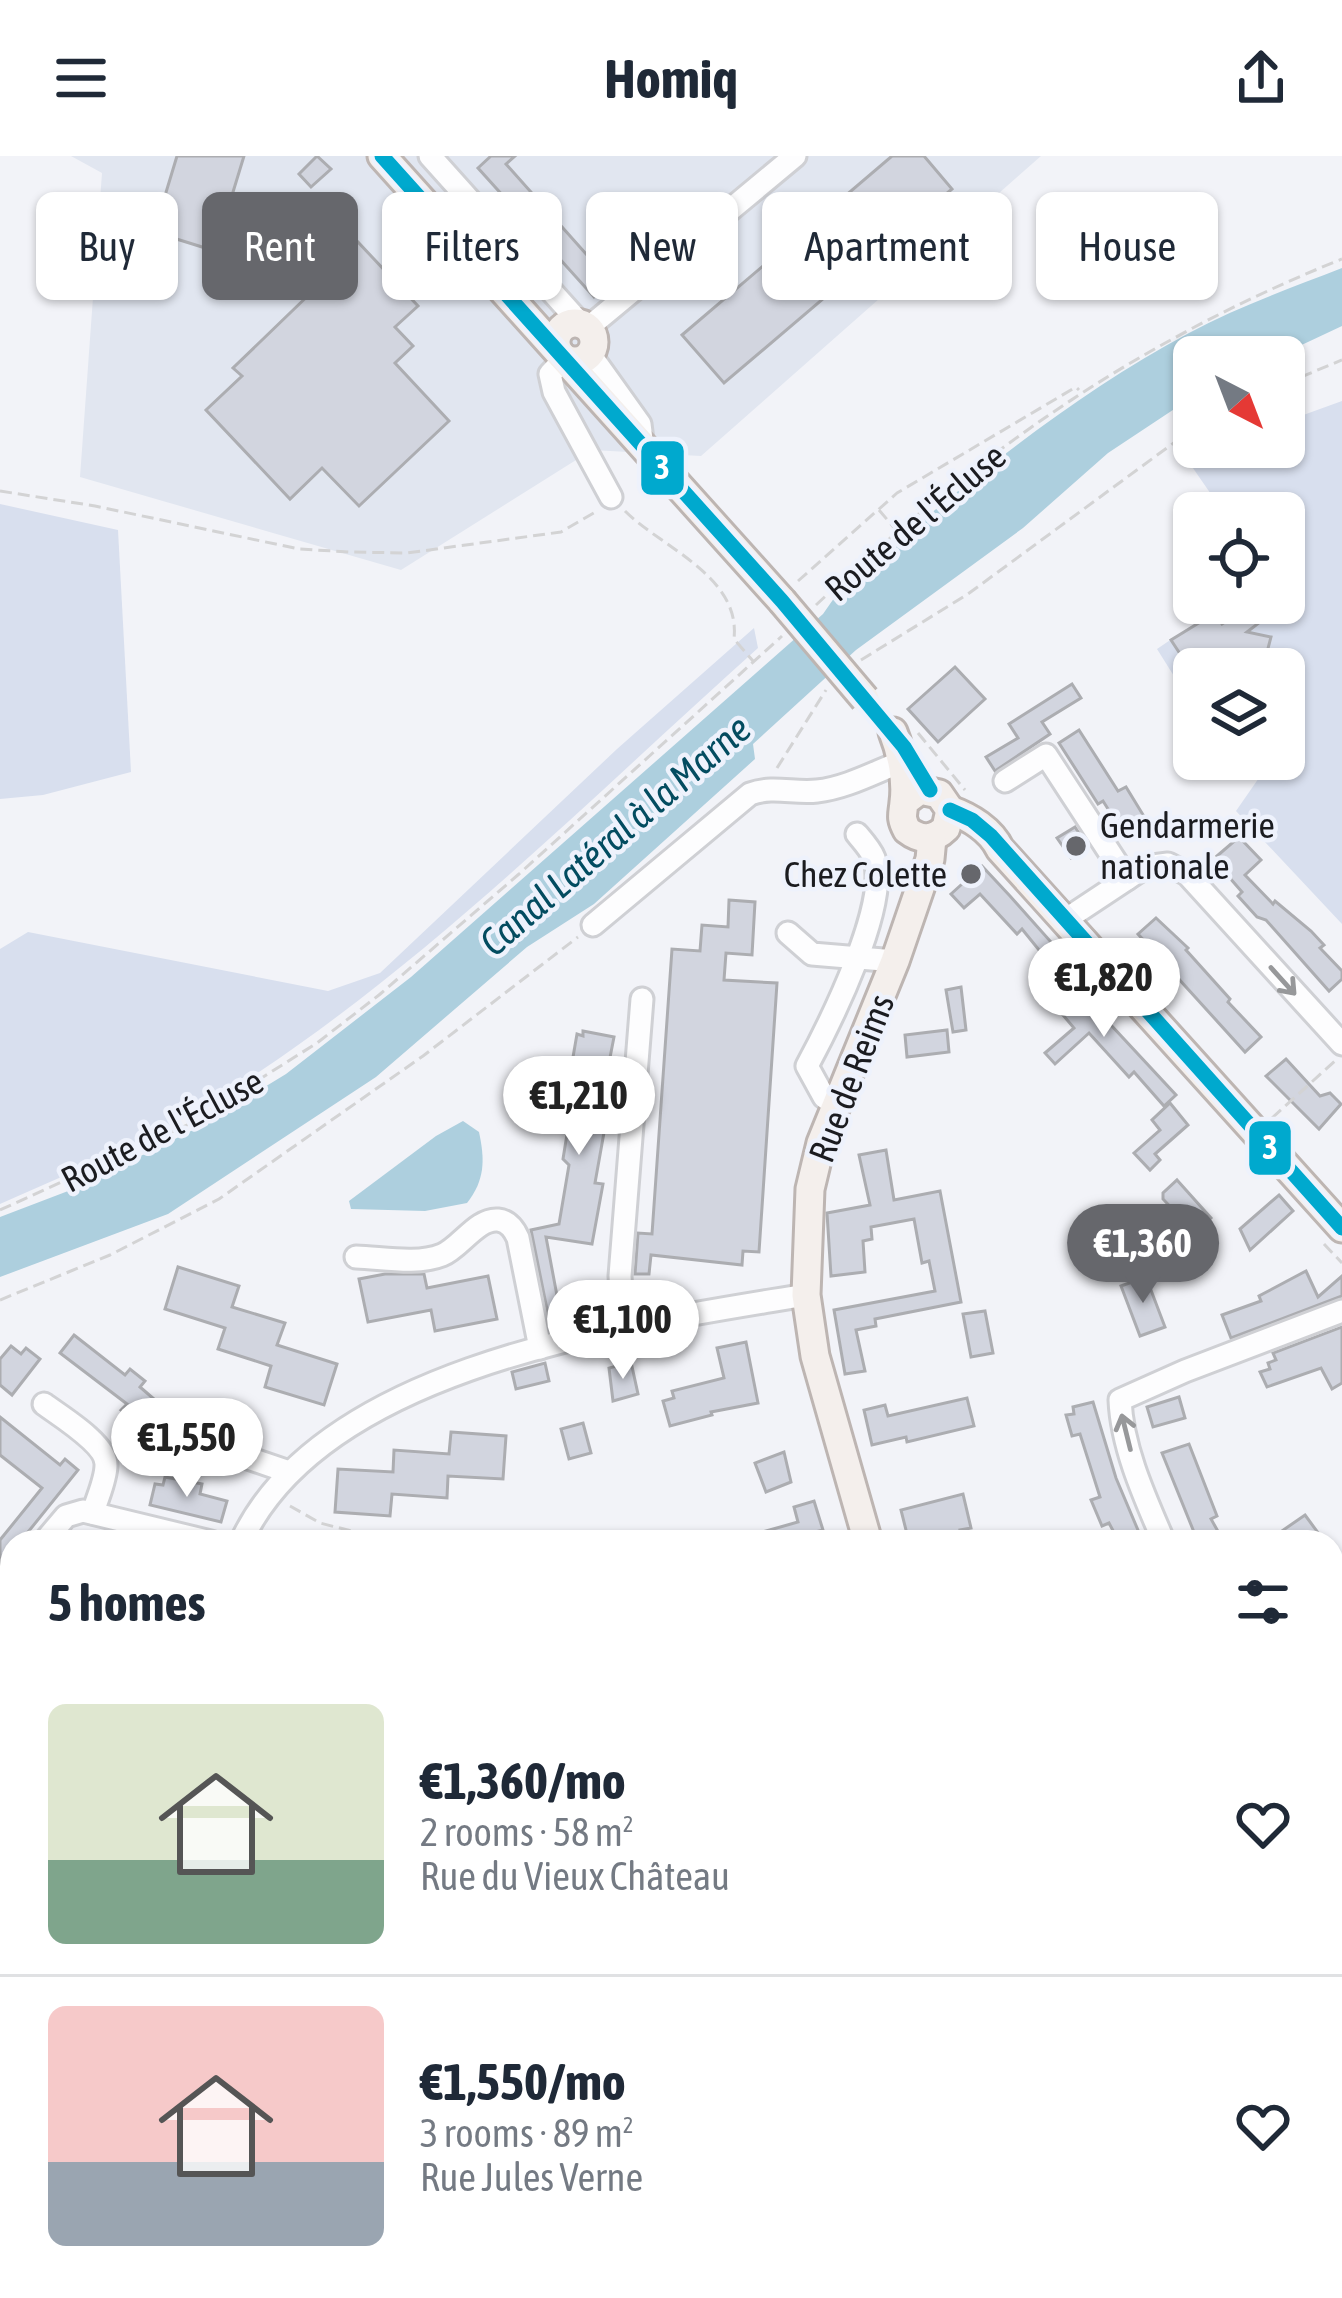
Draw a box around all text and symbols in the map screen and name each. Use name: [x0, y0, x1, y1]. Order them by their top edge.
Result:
icon: menu: [48, 45, 114, 111]
icon: share: [1228, 45, 1294, 111]
text: Homiq: [604, 48, 738, 109]
chip: Buy: [36, 192, 178, 300]
chip: Rent: [202, 192, 358, 300]
chip: Filters: [382, 192, 562, 300]
chip: New: [586, 192, 738, 300]
chip: Apartment: [762, 192, 1012, 300]
chip: House: [1036, 192, 1218, 300]
north arrow: [1173, 336, 1305, 468]
map controls: [1173, 336, 1305, 780]
street label: Route de l'Écluse: [816, 435, 1014, 609]
line badge: 3: [639, 439, 686, 497]
text: 3: [654, 448, 670, 486]
button: locate: [1173, 492, 1305, 624]
button: layers: [1173, 648, 1305, 780]
water label: Canal Latéral à la Marne: [471, 706, 759, 964]
place label: Gendarmerie nationale: [1100, 804, 1275, 887]
marker: Gendarmerie nationale: [1063, 833, 1089, 859]
place label: Chez Colette: [784, 853, 947, 895]
marker: Chez Colette: [958, 861, 984, 887]
pin: €1,820: [1006, 938, 1202, 1040]
text: €1,820: [1055, 955, 1153, 999]
one-way arrow: [1269, 965, 1296, 996]
street label: Rue de Reims: [800, 988, 902, 1168]
pin: €1,210: [481, 1056, 677, 1158]
street label: Route de l'Écluse: [54, 1059, 270, 1201]
text: €1,210: [530, 1073, 628, 1117]
line badge: 3: [1247, 1119, 1293, 1177]
text: 3: [1262, 1128, 1278, 1166]
pin: €1,360: [1045, 1204, 1241, 1306]
text: €1,360: [1094, 1221, 1192, 1265]
pin: €1,100: [525, 1280, 721, 1382]
text: €1,100: [574, 1297, 672, 1341]
pin: €1,550: [89, 1398, 285, 1500]
one-way arrow: [1114, 1414, 1136, 1452]
text: €1,550: [138, 1415, 236, 1459]
icon: filters: [1230, 1569, 1296, 1635]
text: 5 homes: [48, 1573, 206, 1632]
text: €1,360/mo: [420, 1751, 626, 1810]
icon: home: [144, 1752, 288, 1896]
icon: heart: [1230, 1791, 1296, 1857]
text: 2 rooms · 58 m²: [420, 1810, 634, 1854]
text: Rue du Vieux Château: [420, 1854, 730, 1898]
text: €1,550/mo: [420, 2052, 626, 2111]
icon: home: [144, 2054, 288, 2198]
icon: heart: [1230, 2093, 1296, 2159]
text: 3 rooms · 89 m²: [420, 2111, 634, 2155]
text: Rue Jules Verne: [420, 2155, 643, 2199]

